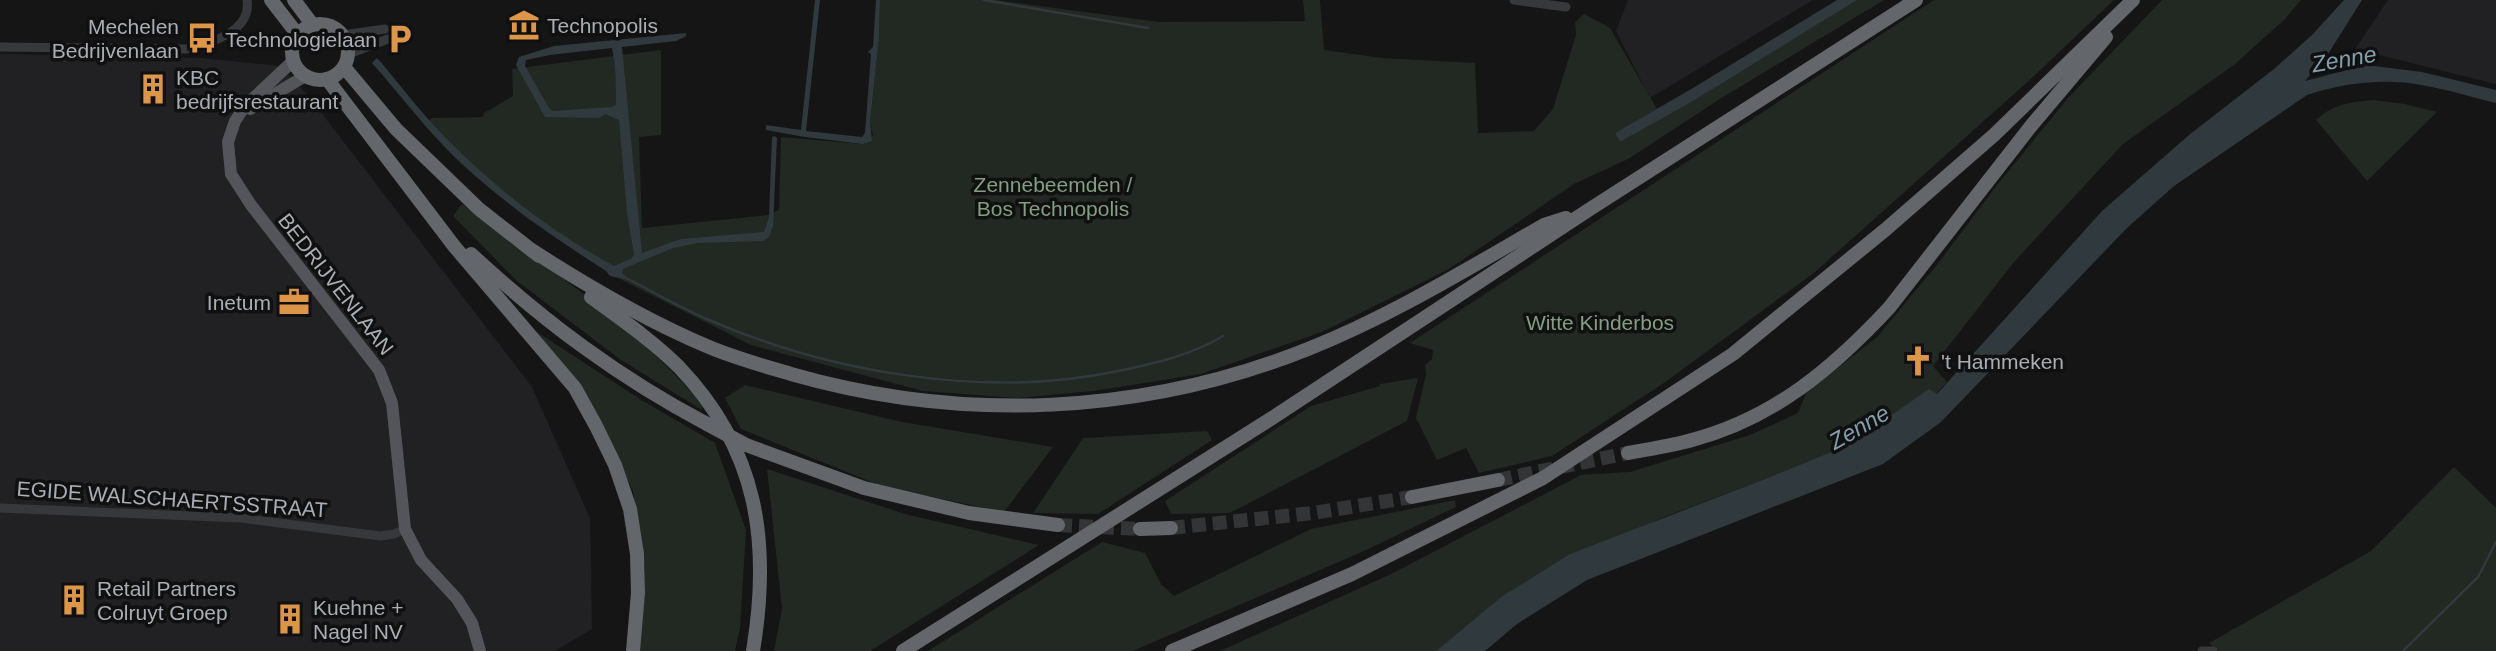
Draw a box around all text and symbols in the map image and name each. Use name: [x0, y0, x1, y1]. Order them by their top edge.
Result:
museum icon: Technopolis: [507, 8, 541, 42]
place label: Technopolis: [547, 14, 658, 37]
place label: Mechelen Bedrijvenlaan: [52, 15, 179, 62]
bus stop icon: Mechelen Bedrijvenlaan: [185, 21, 219, 55]
parking icon: Technologielaan: [383, 22, 417, 56]
place label: Technologielaan: [225, 28, 377, 51]
water label: Zenne: [2309, 41, 2378, 78]
place label: KBC bedrijfsrestaurant: [176, 66, 338, 113]
building icon: KBC bedrijfsrestaurant: [136, 72, 170, 106]
park label: Zennebeemden / Bos Technopolis: [974, 173, 1133, 220]
street label: BEDRIJVENLAAN: [274, 209, 398, 359]
office icon: Inetum: [277, 285, 311, 319]
place label: Inetum: [207, 291, 271, 314]
park label: Witte Kinderbos: [1526, 311, 1674, 334]
church icon: 't Hammeken: [1901, 344, 1935, 378]
place label: 't Hammeken: [1941, 350, 2064, 373]
water label: Zenne: [1823, 399, 1894, 455]
street label: EGIDE WALSCHAERTSSTRAAT: [16, 477, 328, 521]
place label: Retail Partners Colruyt Groep: [97, 577, 236, 624]
building icon: Retail Partners Colruyt Groep: [57, 583, 91, 617]
place label: Kuehne + Nagel NV: [313, 596, 404, 643]
building icon: Kuehne + Nagel NV: [273, 602, 307, 636]

